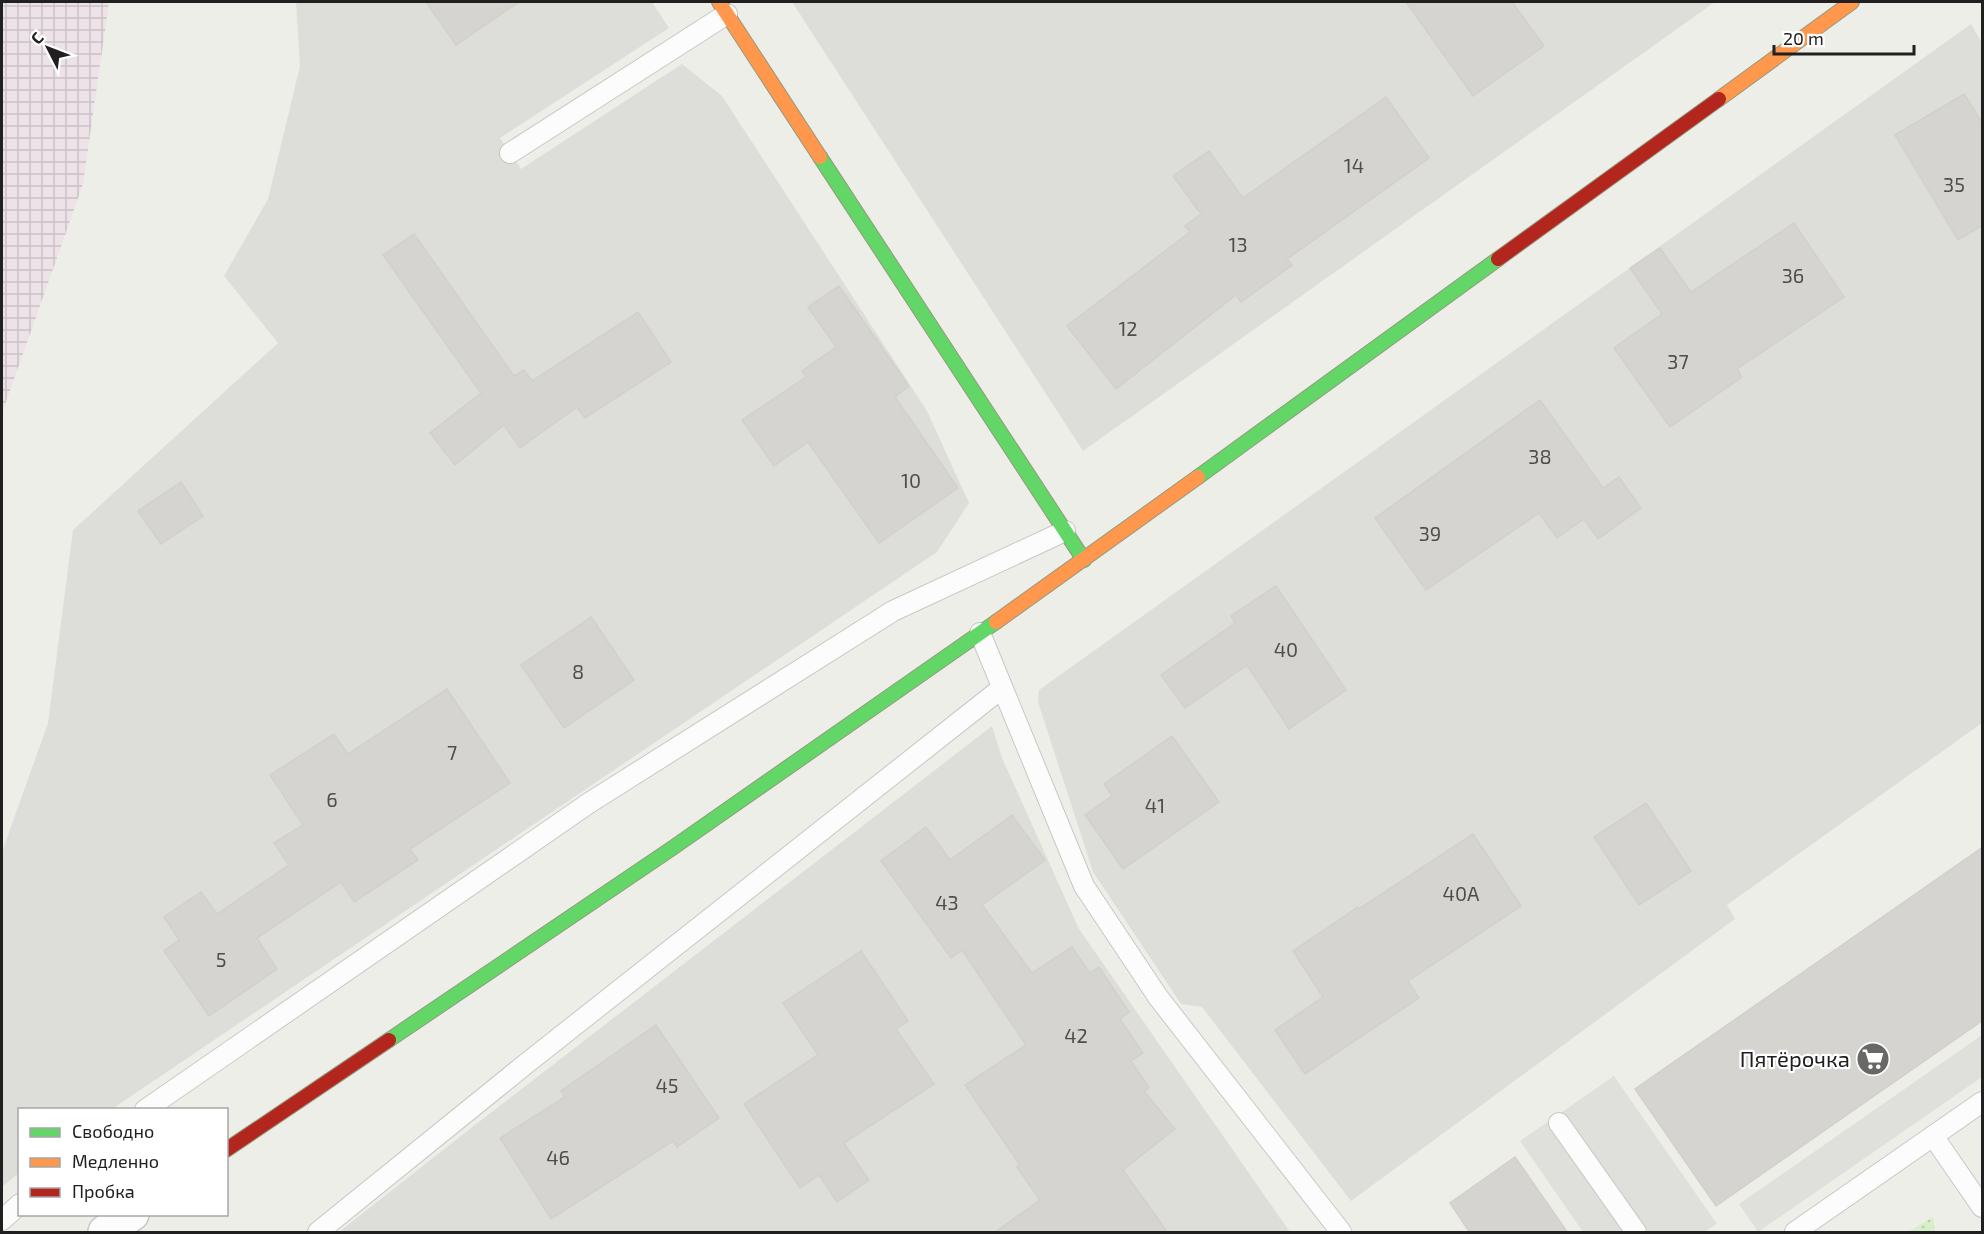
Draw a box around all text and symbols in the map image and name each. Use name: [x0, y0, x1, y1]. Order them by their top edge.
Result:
north arrow: [18, 18, 78, 78]
scale bar: [1774, 18, 1914, 56]
text: 20 m: [1783, 27, 1824, 49]
text: С: [26, 28, 47, 47]
house number: 14: [1344, 153, 1364, 177]
house number: 35: [1943, 172, 1965, 196]
house number: 13: [1228, 232, 1248, 256]
house number: 36: [1782, 263, 1804, 287]
house number: 12: [1118, 316, 1138, 340]
house number: 37: [1667, 349, 1689, 373]
house number: 38: [1528, 444, 1552, 468]
house number: 10: [901, 468, 921, 492]
house number: 39: [1419, 521, 1441, 545]
house number: 40: [1274, 637, 1298, 661]
house number: 8: [572, 659, 584, 683]
house number: 7: [447, 740, 457, 764]
house number: 6: [326, 787, 338, 811]
house number: 41: [1145, 793, 1165, 817]
house number: 40А: [1443, 881, 1480, 905]
house number: 43: [935, 890, 959, 914]
house number: 5: [216, 947, 226, 971]
house number: 42: [1064, 1023, 1088, 1047]
supermarket icon: Пятёрочка: [1855, 1041, 1891, 1077]
place label: Пятёрочка: [1740, 1045, 1850, 1071]
house number: 45: [655, 1073, 679, 1097]
legend: [18, 1108, 228, 1216]
text: Свободно: [72, 1120, 154, 1142]
house number: 46: [546, 1145, 570, 1169]
text: Медленно: [72, 1150, 159, 1172]
text: Пробка: [72, 1180, 135, 1202]

